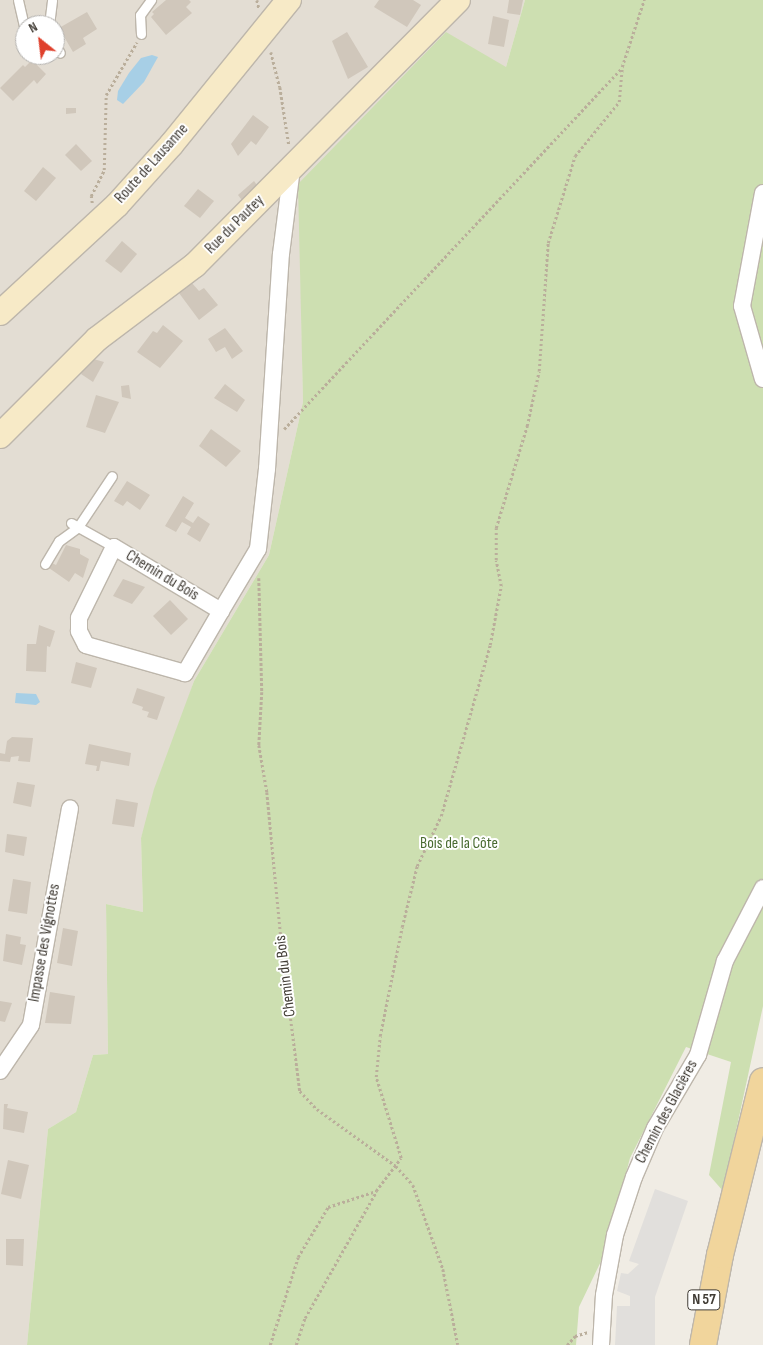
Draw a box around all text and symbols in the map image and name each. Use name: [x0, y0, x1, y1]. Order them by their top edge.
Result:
north arrow: [15, 15, 65, 65]
text: N: [26, 18, 40, 37]
street label: Route de Lausanne: [111, 120, 193, 208]
street label: Rue du Pautey: [201, 191, 269, 259]
street label: Chemin du Bois: [122, 547, 202, 605]
park label: Bois de la Côte: [420, 834, 498, 854]
street label: Impasse des Vignottes: [25, 882, 65, 1004]
street label: Chemin du Bois: [271, 934, 301, 1018]
street label: Chemin des Glacières: [632, 1057, 702, 1167]
road number: N 57: [686, 1288, 722, 1312]

